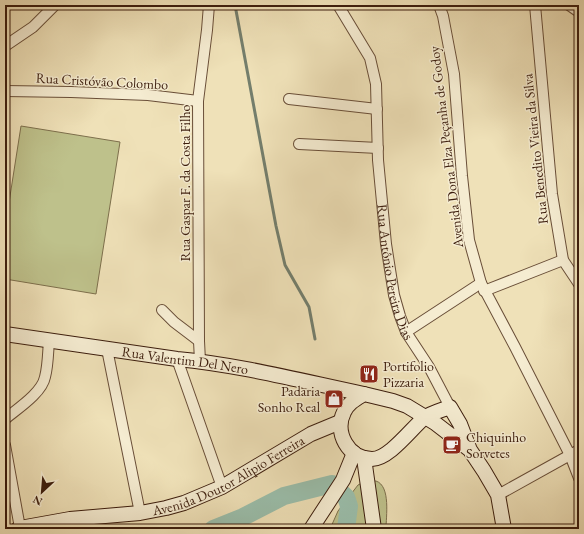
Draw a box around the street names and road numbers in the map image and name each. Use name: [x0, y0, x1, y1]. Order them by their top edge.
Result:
street label: Avenida Dona Elza Peçanha de Godoy: [425, 44, 467, 250]
street label: Rua Cristóvão Colombo: [35, 69, 169, 93]
street label: Rua Benedito Vieira da Silva: [518, 72, 552, 225]
street label: Rua Gaspar F. da Costa Filho: [176, 104, 194, 262]
street label: Rua Antônio Pereira Dias: [373, 203, 418, 344]
street label: Rua Valentim Del Nero: [121, 342, 250, 378]
street label: Avenida Doutor Alipio Ferreira: [150, 431, 308, 520]

